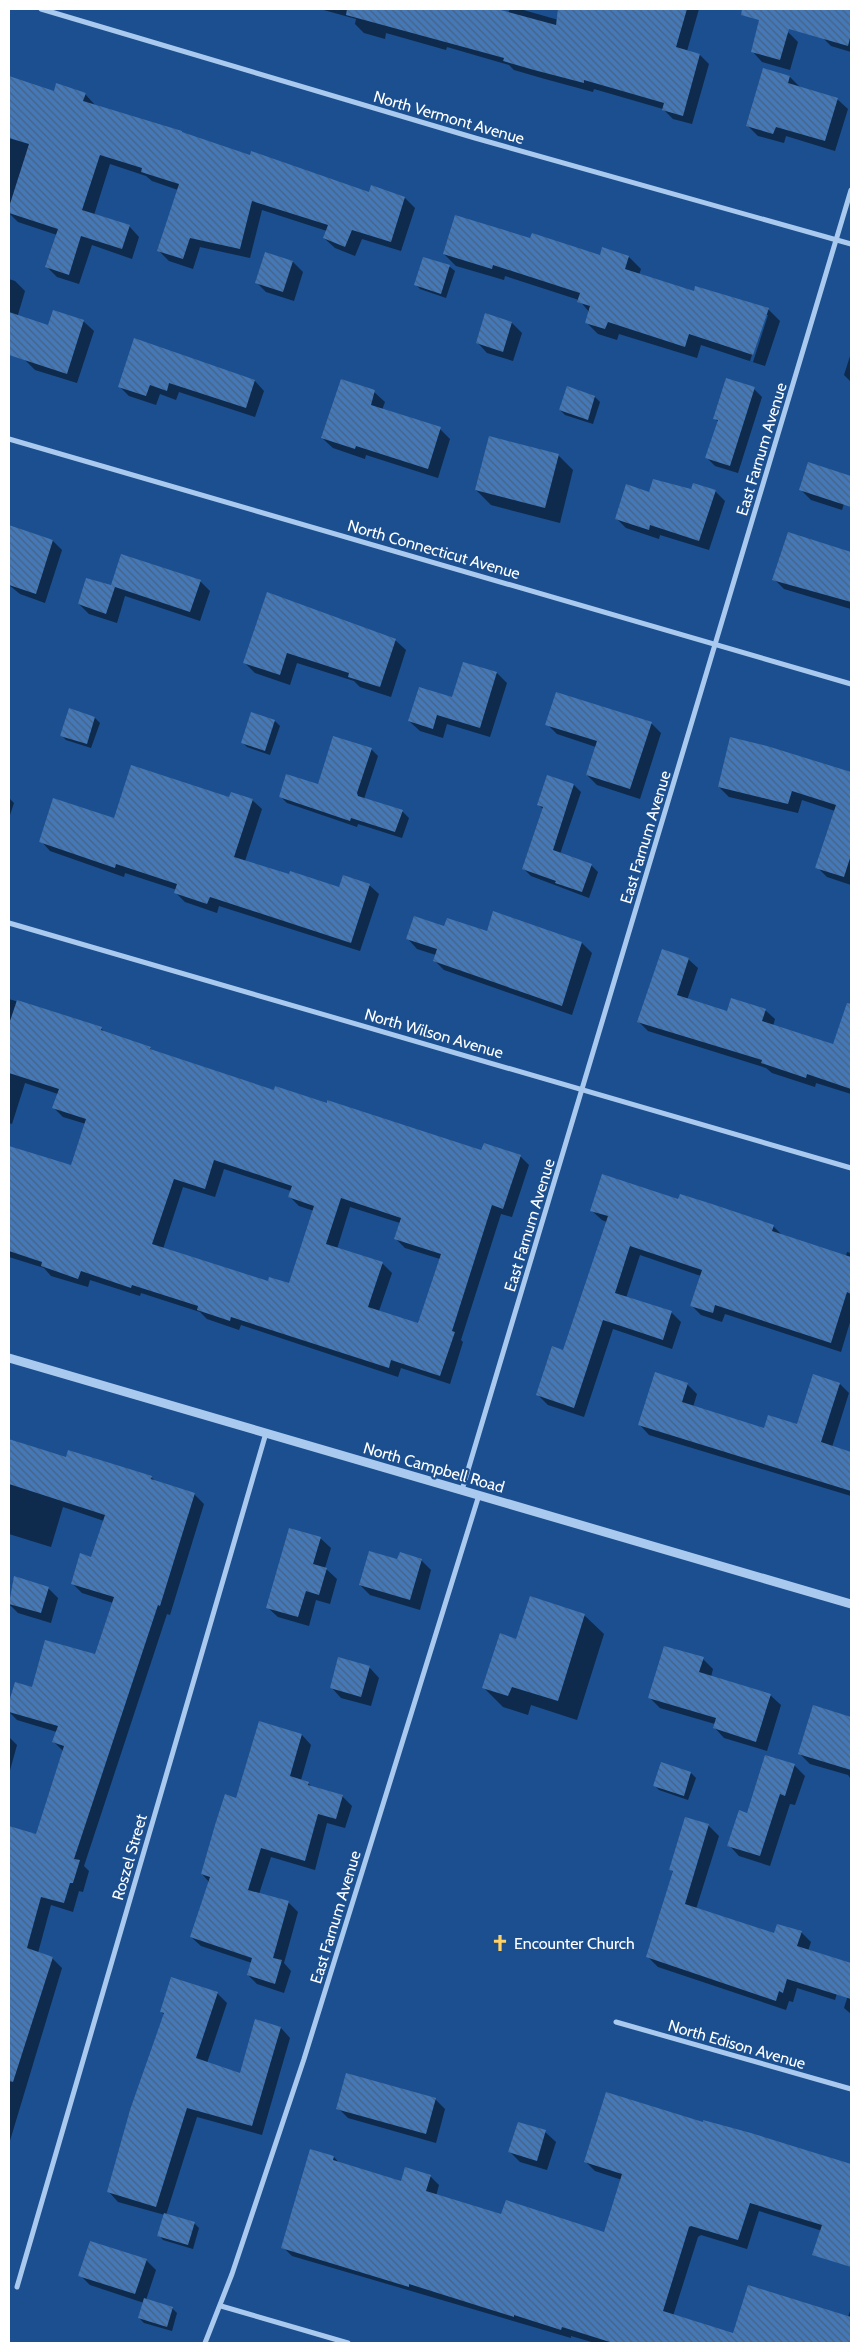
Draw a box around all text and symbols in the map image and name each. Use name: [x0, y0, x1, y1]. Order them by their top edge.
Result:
street label: North Vermont Avenue: [371, 87, 526, 148]
street label: East Farnum Avenue: [732, 380, 791, 518]
street label: North Connecticut Avenue: [345, 516, 522, 583]
street label: East Farnum Avenue: [616, 768, 675, 906]
street label: North Wilson Avenue: [362, 1005, 505, 1062]
street label: East Farnum Avenue: [500, 1156, 559, 1294]
street label: North Campbell Road: [361, 1438, 507, 1497]
street label: Roszel Street: [108, 1811, 151, 1902]
street label: East Farnum Avenue: [306, 1848, 365, 1986]
church icon: Encounter Church: [490, 1933, 510, 1953]
place label: Encounter Church: [514, 1934, 635, 1953]
street label: North Edison Avenue: [666, 2016, 808, 2073]

